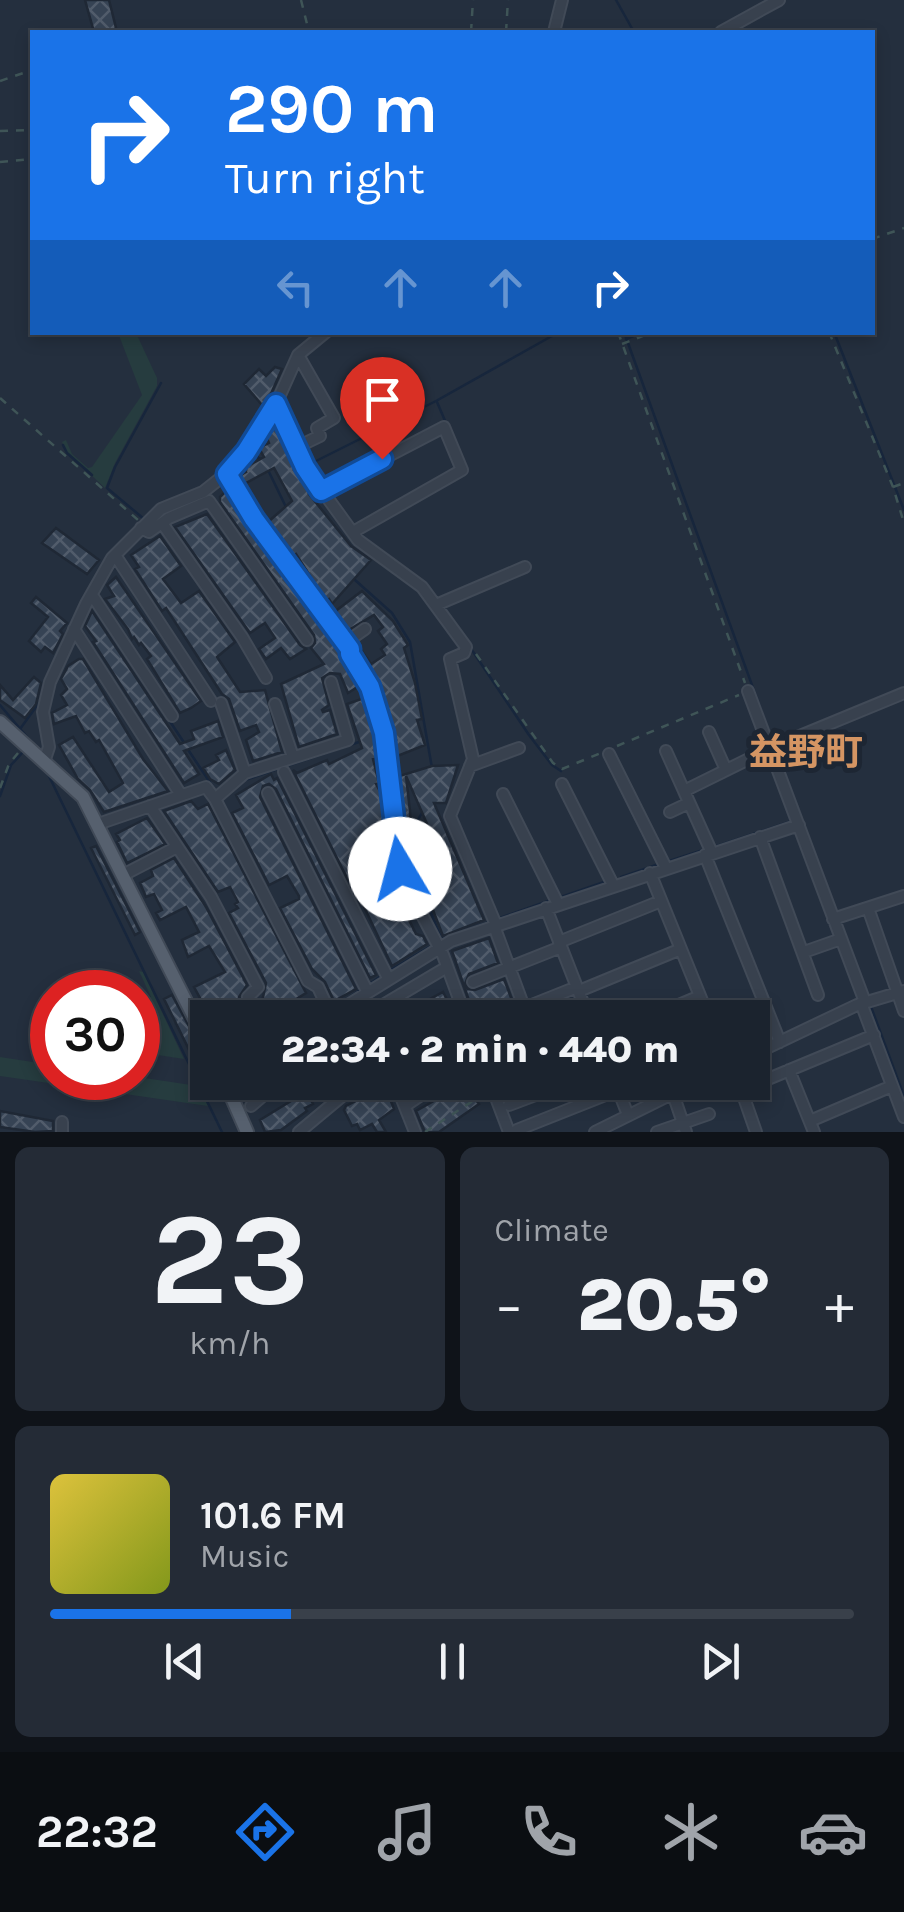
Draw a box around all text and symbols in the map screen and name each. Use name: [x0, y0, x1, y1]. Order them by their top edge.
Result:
text: 290 m: [225, 68, 438, 150]
icon: right: [60, 70, 190, 200]
text: Turn right: [225, 152, 425, 204]
icon: left: [268, 260, 323, 315]
icon: ahead: [373, 260, 428, 315]
icon: ahead: [478, 260, 533, 315]
icon: right: [583, 260, 638, 315]
pin: [340, 357, 425, 460]
icon: arrive: [355, 372, 410, 427]
district label: 益野町: [749, 730, 863, 775]
position arrow: [348, 817, 452, 921]
speed limit sign: 30: [30, 970, 160, 1100]
text: 22:34 · 2 min · 440 m: [281, 1027, 679, 1072]
text: 23: [150, 1184, 310, 1336]
text: Climate: [495, 1212, 609, 1249]
text: 20.5°: [577, 1261, 772, 1349]
text: −: [495, 1273, 523, 1337]
text: +: [825, 1273, 854, 1337]
text: km/h: [189, 1325, 270, 1362]
text: 101.6 FM: [200, 1493, 346, 1538]
text: Music: [200, 1538, 289, 1575]
icon: previous: [157, 1634, 212, 1689]
icon: pause: [425, 1634, 480, 1689]
icon: next: [693, 1634, 748, 1689]
icon: directions: [230, 1797, 300, 1867]
icon: music: [372, 1797, 442, 1867]
icon: phone: [514, 1797, 584, 1867]
icon: climate: [656, 1797, 726, 1867]
icon: car: [798, 1797, 868, 1867]
text: 22:32: [36, 1806, 158, 1858]

